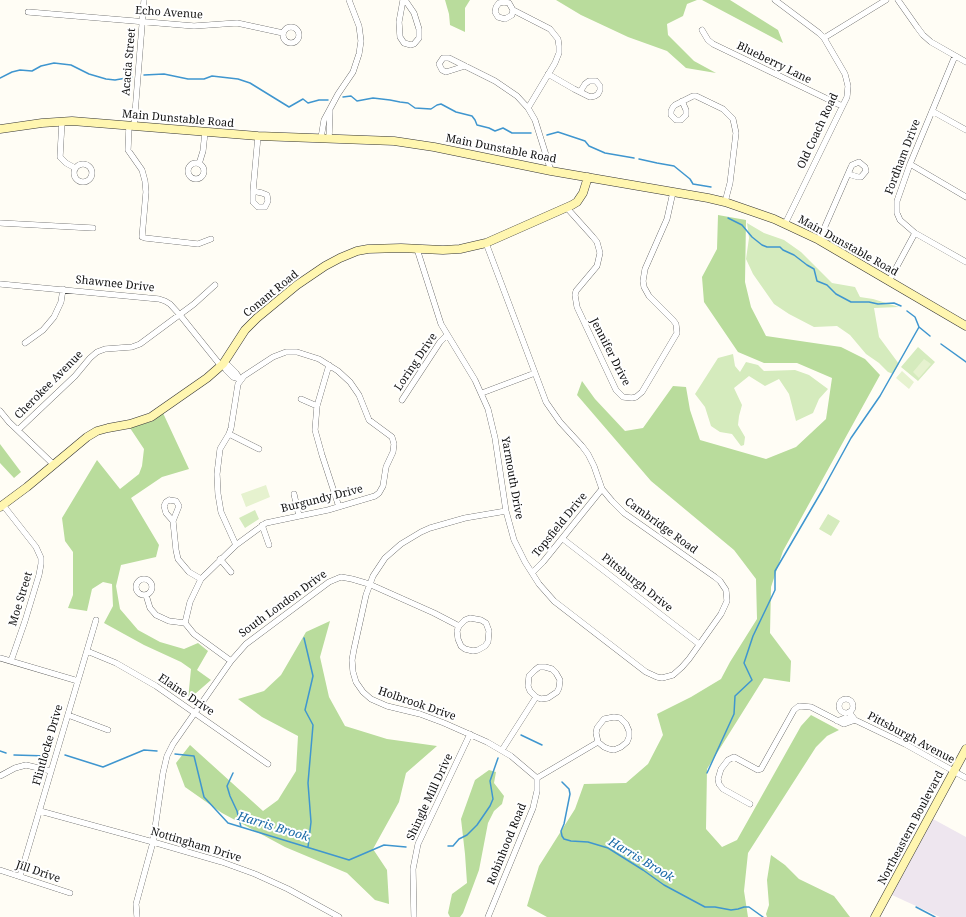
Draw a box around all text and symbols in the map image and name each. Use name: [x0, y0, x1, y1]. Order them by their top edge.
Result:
street label: Echo Avenue: [135, 4, 203, 22]
street label: Acacia Street: [119, 28, 139, 96]
street label: Blueberry Lane: [734, 39, 814, 87]
street label: Old Coach Road: [795, 91, 841, 171]
street label: Main Dunstable Road: [121, 108, 235, 130]
street label: Fordham Drive: [883, 117, 923, 197]
street label: Main Dunstable Road: [445, 132, 557, 166]
street label: Main Dunstable Road: [796, 213, 900, 279]
street label: Conant Road: [241, 268, 301, 320]
street label: Shawnee Drive: [75, 273, 155, 295]
street label: Jennifer Drive: [587, 316, 633, 388]
street label: Loring Drive: [392, 331, 440, 393]
street label: Cherokee Avenue: [12, 348, 86, 422]
street label: Yarmouth Drive: [498, 435, 526, 521]
street label: Burgundy Drive: [280, 482, 364, 516]
street label: Topsfield Drive: [530, 490, 590, 560]
street label: Cambridge Road: [622, 495, 700, 557]
street label: Pittsburgh Drive: [599, 551, 675, 615]
street label: South London Drive: [237, 568, 329, 640]
street label: Moe Street: [6, 570, 36, 628]
street label: Elaine Drive: [155, 671, 217, 719]
street label: Holbrook Drive: [376, 685, 458, 723]
street label: Flintlocke Drive: [30, 703, 66, 787]
street label: Pittsburgh Avenue: [865, 709, 957, 767]
street label: Shingle Mill Drive: [404, 752, 456, 842]
street label: Northeastern Boulevard: [875, 769, 947, 887]
street label: Robinhood Road: [485, 801, 529, 887]
water label: Harris Brook: [236, 809, 310, 845]
street label: Nottingham Drive: [149, 825, 243, 865]
water label: Harris Brook: [606, 835, 676, 885]
street label: Jill Drive: [14, 858, 62, 886]

